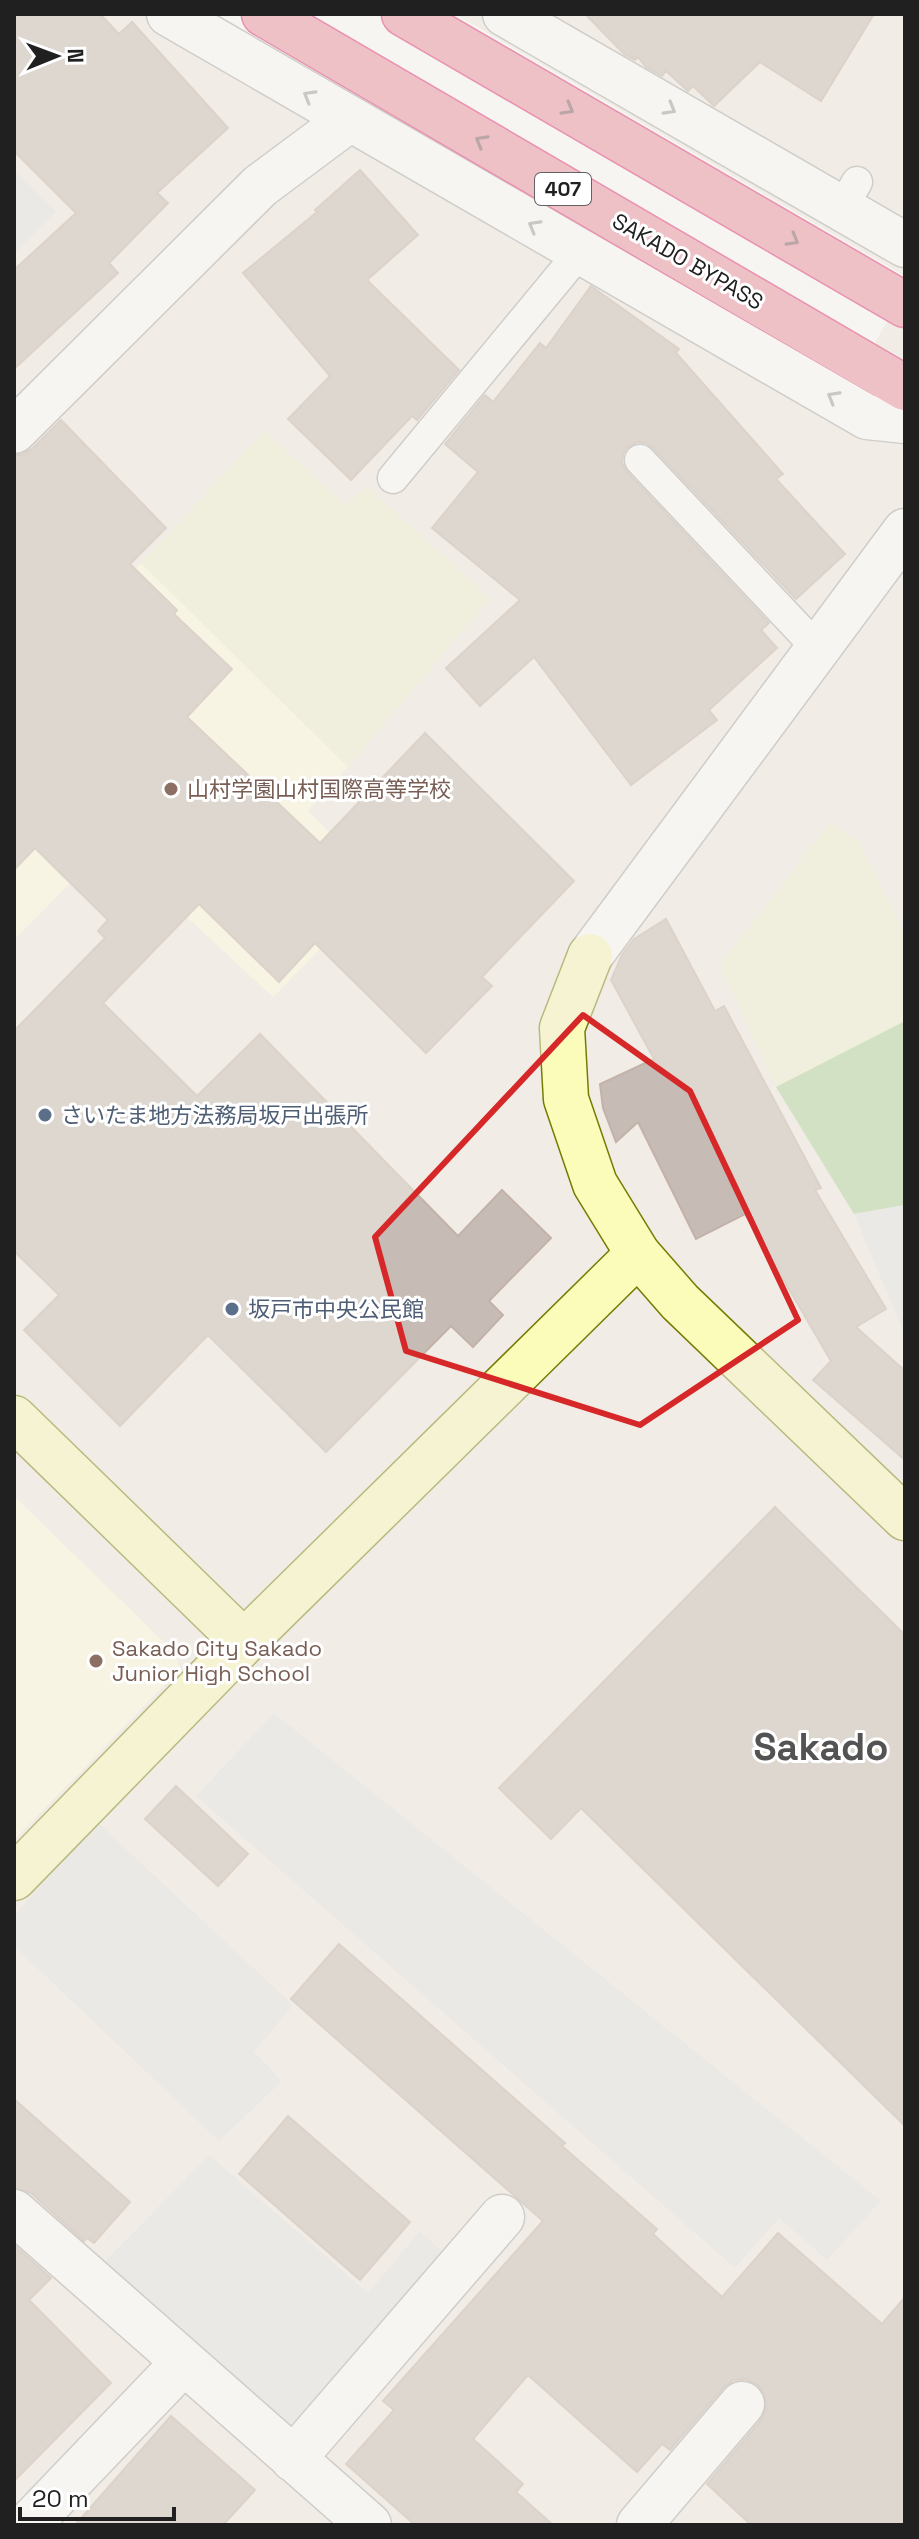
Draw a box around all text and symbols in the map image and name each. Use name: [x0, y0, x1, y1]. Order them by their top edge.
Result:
north arrow: [16, 16, 96, 96]
text: N: [62, 48, 90, 63]
one-way arrow: [303, 90, 318, 106]
one-way arrow: [559, 99, 574, 115]
one-way arrow: [661, 99, 676, 115]
one-way arrow: [475, 135, 490, 151]
road number: 407: [535, 173, 591, 205]
street label: SAKADO BYPASS: [607, 206, 769, 316]
one-way arrow: [528, 220, 543, 236]
one-way arrow: [784, 230, 799, 246]
one-way arrow: [827, 391, 841, 407]
place label: 山村学園山村国際高等学校: [187, 775, 451, 803]
marker: 山村学園山村国際高等学校: [162, 780, 180, 798]
place label: さいたま地方法務局坂戸出張所: [61, 1101, 368, 1129]
marker: さいたま地方法務局坂戸出張所: [36, 1106, 54, 1124]
place label: 坂戸市中央公民館: [248, 1295, 424, 1323]
marker: 坂戸市中央公民館: [223, 1300, 241, 1318]
place label: Sakado City Sakado Junior High School: [112, 1634, 322, 1687]
marker: Sakado City Sakado Junior High School: [87, 1652, 105, 1670]
district label: Sakado: [753, 1723, 889, 1771]
scale bar: [20, 2471, 174, 2521]
text: 20 m: [32, 2483, 89, 2514]

